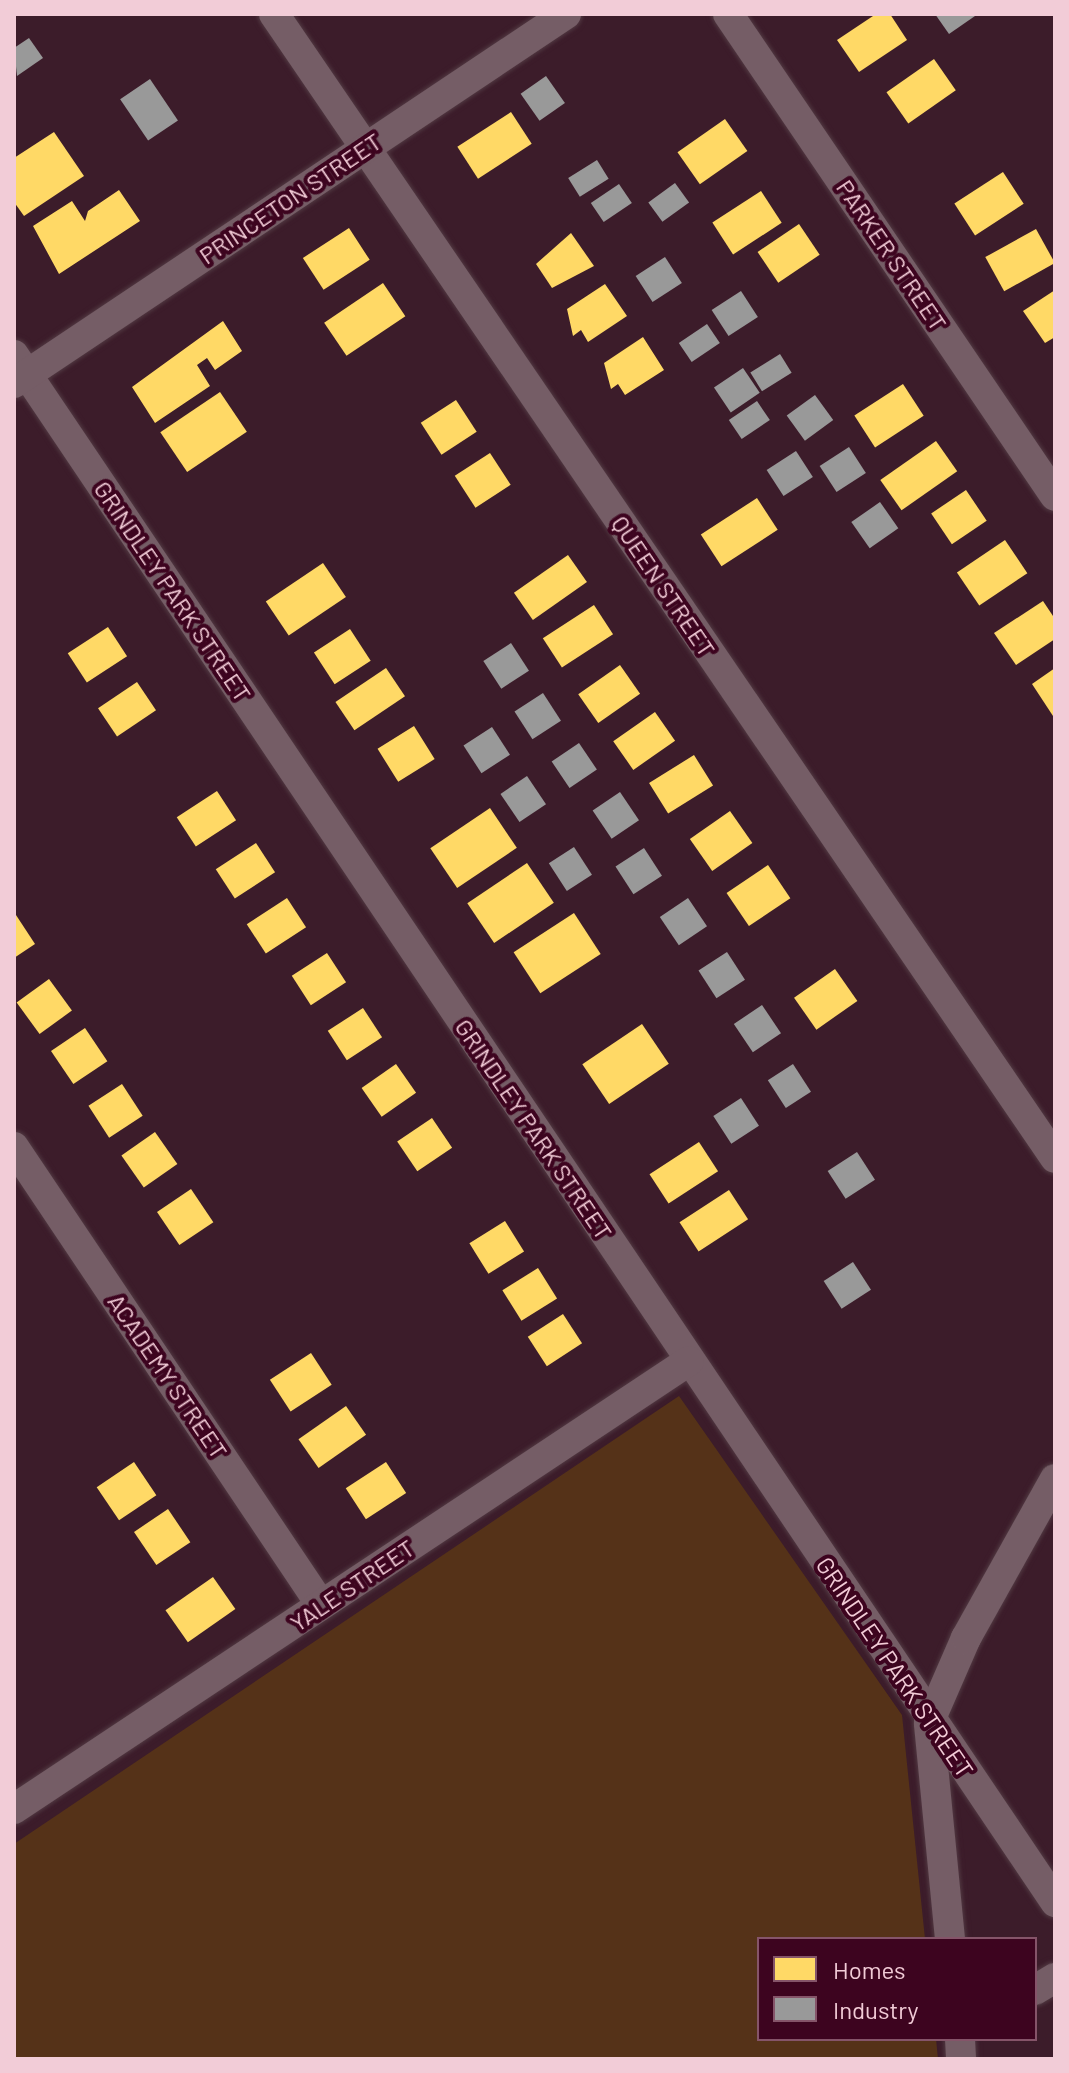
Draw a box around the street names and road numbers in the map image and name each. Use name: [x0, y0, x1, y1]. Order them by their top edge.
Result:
street label: PRINCETON STREET: [193, 126, 387, 270]
street label: PARKER STREET: [831, 174, 953, 336]
street label: GRINDLEY PARK STREET: [88, 475, 258, 707]
street label: QUEEN STREET: [606, 510, 722, 662]
street label: GRINDLEY PARK STREET: [449, 1013, 619, 1245]
street label: ACADEMY STREET: [102, 1288, 234, 1464]
street label: YALE STREET: [284, 1533, 420, 1637]
street label: GRINDLEY PARK STREET: [810, 1551, 980, 1783]

